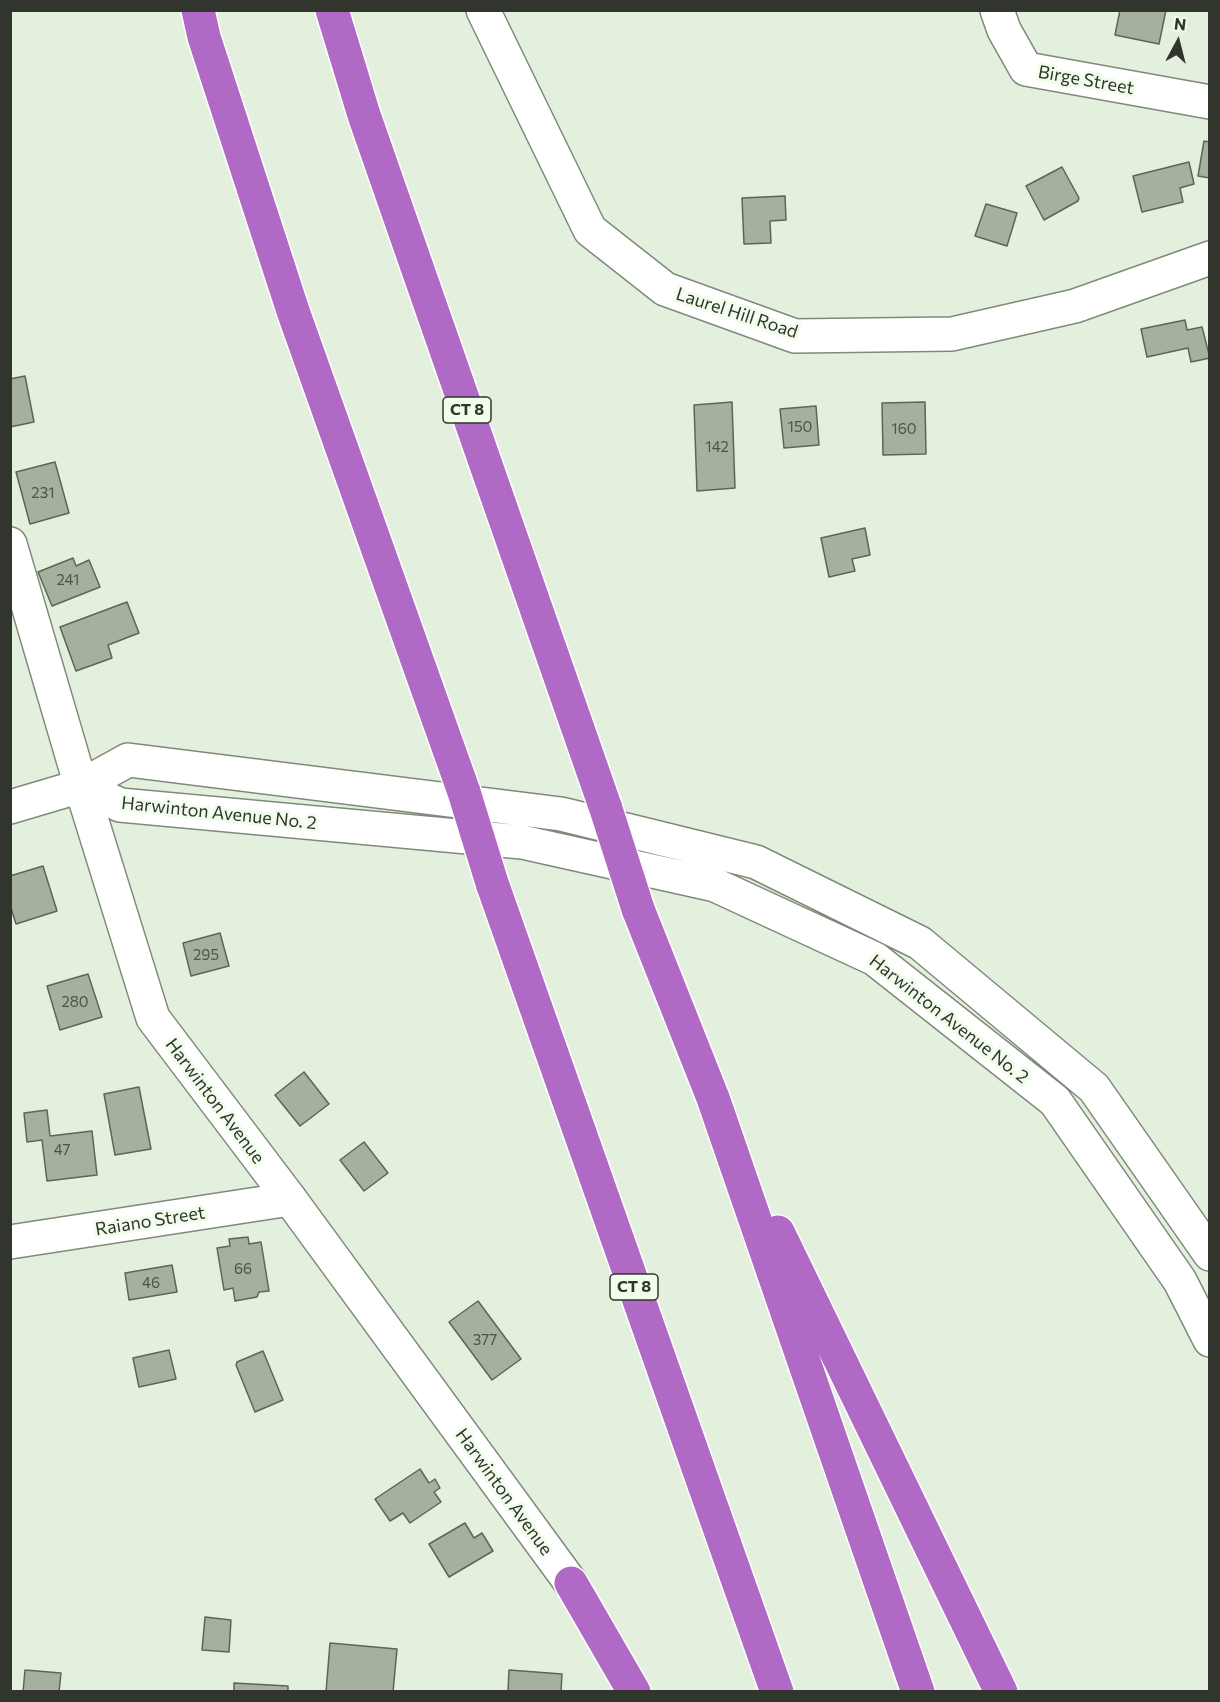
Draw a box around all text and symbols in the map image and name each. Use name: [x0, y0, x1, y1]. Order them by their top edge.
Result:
north arrow: [1148, 12, 1208, 72]
text: N: [1173, 13, 1187, 34]
street label: Birge Street: [1036, 61, 1136, 99]
street label: Laurel Hill Road: [673, 283, 801, 343]
road number: CT 8: [443, 397, 491, 423]
house number: 150: [788, 418, 812, 436]
house number: 160: [891, 420, 917, 438]
house number: 142: [705, 438, 729, 456]
house number: 231: [31, 484, 55, 502]
house number: 241: [56, 571, 80, 589]
street label: Harwinton Avenue No. 2: [120, 792, 318, 834]
house number: 295: [193, 946, 219, 964]
street label: Harwinton Avenue No. 2: [865, 950, 1033, 1088]
house number: 280: [61, 993, 89, 1011]
street label: Harwinton Avenue: [161, 1034, 269, 1168]
house number: 47: [54, 1141, 70, 1159]
street label: Raiano Street: [94, 1202, 206, 1240]
house number: 66: [234, 1260, 252, 1278]
house number: 46: [142, 1274, 160, 1292]
road number: CT 8: [610, 1274, 658, 1300]
house number: 377: [473, 1331, 497, 1349]
street label: Harwinton Avenue: [451, 1424, 557, 1560]

